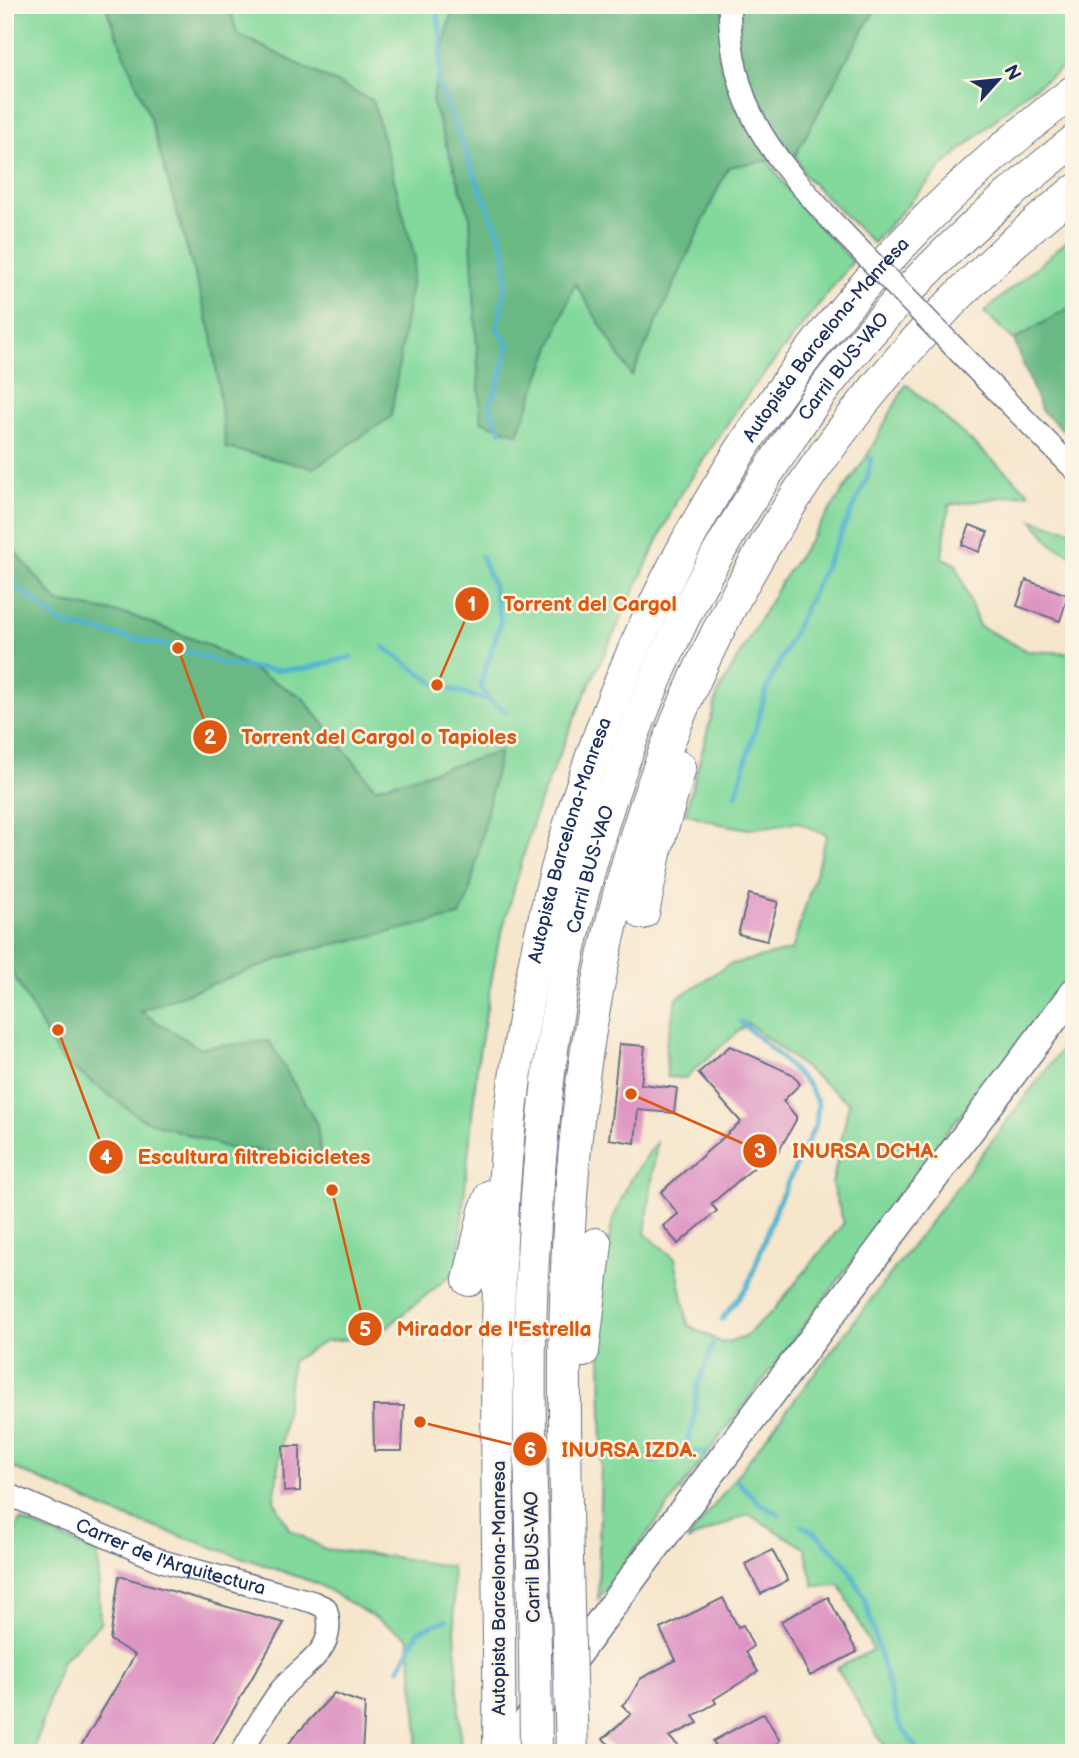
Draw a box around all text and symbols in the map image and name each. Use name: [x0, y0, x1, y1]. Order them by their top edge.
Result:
north arrow: [964, 46, 1034, 116]
text: N: [998, 61, 1025, 85]
street label: Autopista Barcelona-Manresa: [738, 233, 914, 446]
street label: Carril BUS-VAO: [793, 308, 894, 425]
callout: Torrent del Cargol: [455, 583, 691, 625]
text: 1: [468, 592, 476, 617]
text: Torrent del Cargol: [503, 592, 677, 617]
street label: Autopista Barcelona-Manresa: [523, 714, 616, 965]
callout: Torrent del Cargol o Tapioles: [192, 716, 531, 758]
text: 2: [204, 725, 217, 750]
text: Torrent del Cargol o Tapioles: [241, 725, 517, 750]
street label: Carril BUS-VAO: [562, 802, 619, 936]
callout: INURSA DCHA.: [743, 1130, 952, 1172]
callout: Escultura filtrebicicletes: [88, 1136, 384, 1178]
text: 3: [754, 1139, 766, 1164]
text: INURSA DCHA.: [792, 1139, 938, 1164]
text: 4: [100, 1145, 113, 1170]
text: Escultura filtrebicicletes: [137, 1145, 371, 1170]
callout: Mirador de l'Estrella: [348, 1308, 606, 1350]
text: 5: [359, 1317, 371, 1342]
text: Mirador de l'Estrella: [397, 1317, 591, 1342]
callout: INURSA IZDA.: [512, 1428, 711, 1470]
text: 6: [524, 1438, 536, 1463]
text: INURSA IZDA.: [561, 1438, 697, 1463]
street label: Autopista Barcelona-Manresa: [488, 1461, 511, 1715]
street label: Carril BUS-VAO: [520, 1491, 546, 1623]
street label: Carrer de l'Arquitectura: [72, 1513, 268, 1600]

